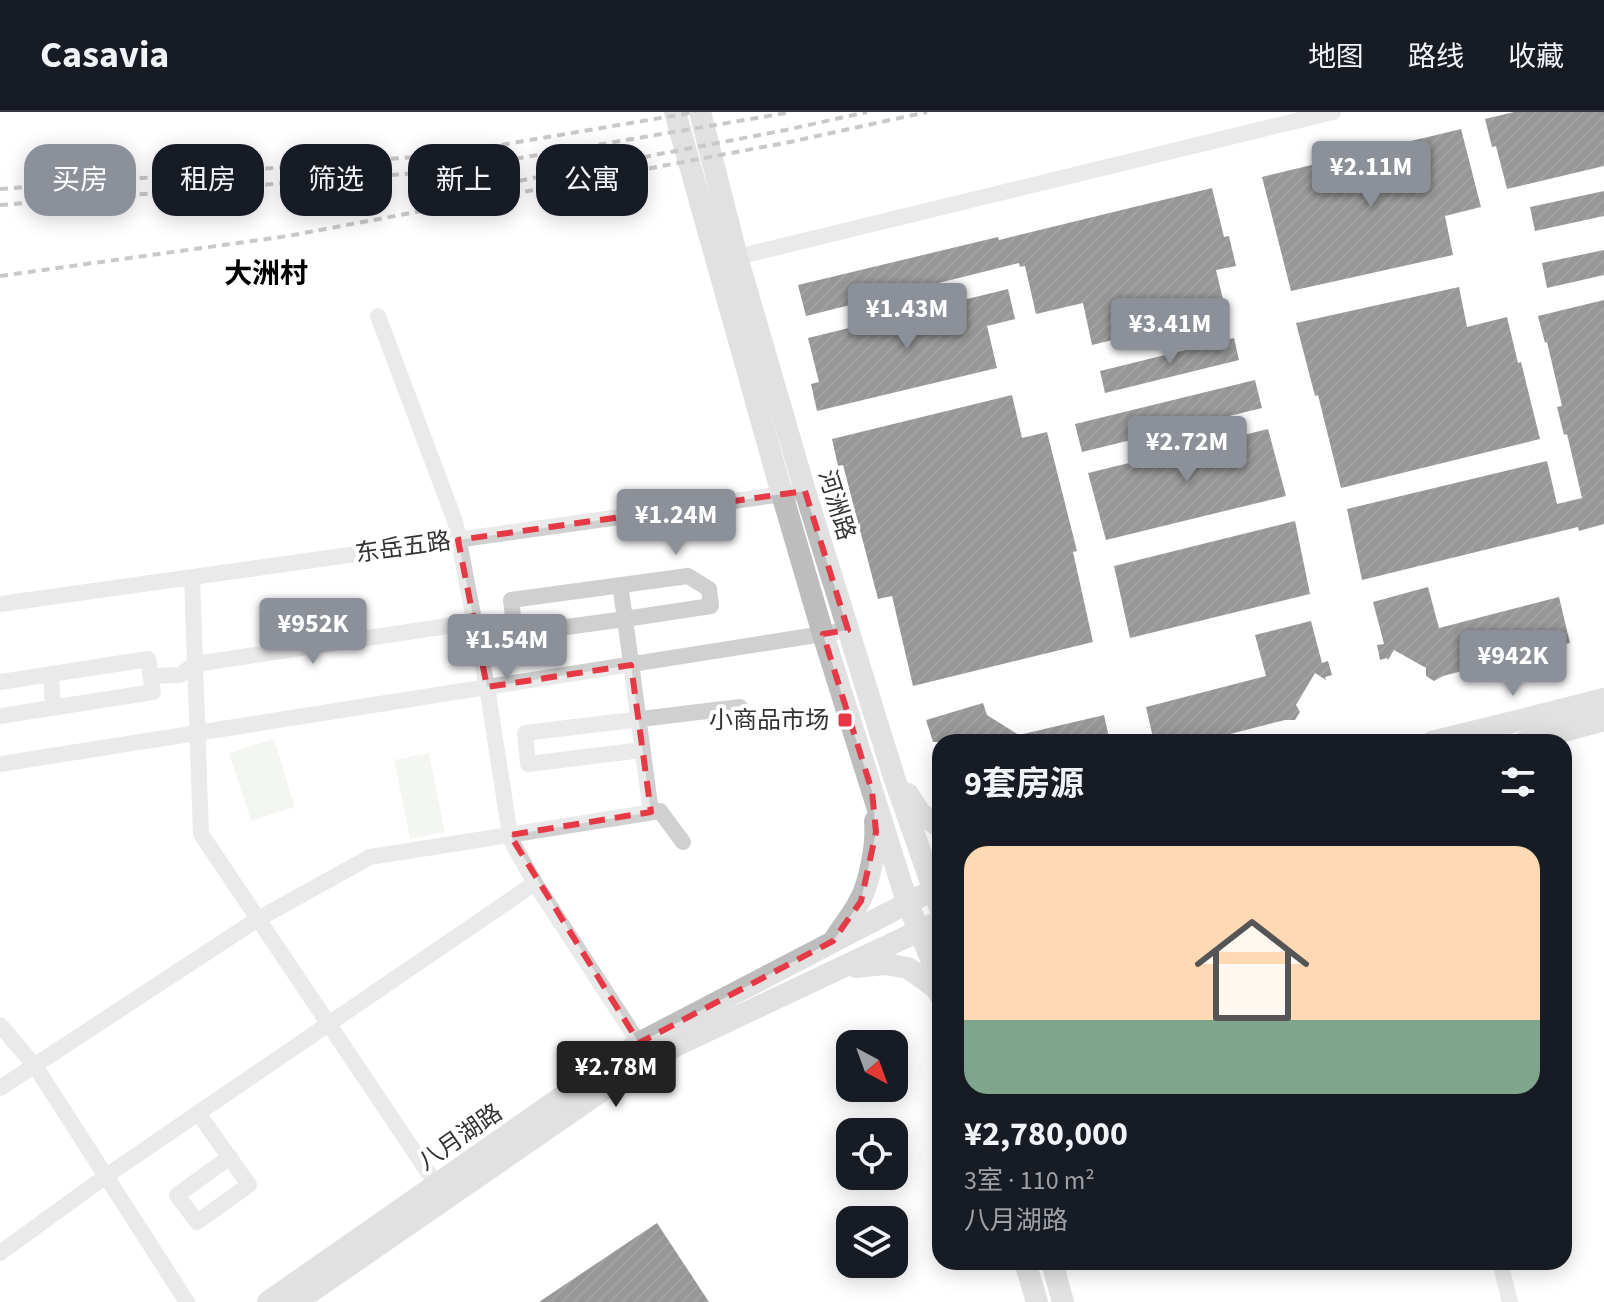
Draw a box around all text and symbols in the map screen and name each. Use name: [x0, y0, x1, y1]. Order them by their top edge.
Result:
text: Casavia: [40, 28, 169, 82]
text: 地图: [1308, 37, 1364, 77]
text: 路线: [1408, 37, 1464, 77]
text: 收藏: [1508, 37, 1564, 77]
pin: ¥2.11M: [1306, 141, 1436, 209]
chip: 买房: [24, 144, 136, 216]
chip: 租房: [152, 144, 264, 216]
chip: 筛选: [280, 144, 392, 216]
chip: 新上: [408, 144, 520, 216]
chip: 公寓: [536, 144, 648, 216]
text: ¥2.11M: [1330, 148, 1412, 185]
district label: 大洲村: [224, 254, 308, 294]
pin: ¥1.43M: [842, 283, 972, 351]
text: ¥1.43M: [866, 290, 948, 327]
pin: ¥3.41M: [1105, 298, 1235, 366]
text: ¥3.41M: [1129, 305, 1211, 342]
pin: ¥2.72M: [1122, 416, 1252, 484]
text: ¥2.72M: [1146, 423, 1228, 460]
street label: 河洲路: [809, 466, 864, 545]
pin: ¥1.24M: [611, 489, 741, 557]
text: ¥1.24M: [635, 496, 717, 533]
street label: 东岳五路: [353, 523, 453, 572]
pin: ¥952K: [257, 598, 369, 666]
text: ¥952K: [278, 605, 348, 642]
pin: ¥1.54M: [442, 614, 572, 682]
text: ¥1.54M: [466, 621, 548, 658]
pin: ¥942K: [1457, 630, 1569, 698]
text: ¥942K: [1478, 637, 1548, 674]
place label: 小商品市场: [709, 703, 829, 738]
marker: 小商品市场: [836, 711, 854, 729]
text: 9套房源: [964, 760, 1084, 809]
icon: filters: [1496, 760, 1540, 804]
icon: home: [1180, 898, 1324, 1042]
north arrow: [836, 1030, 908, 1102]
map controls: [836, 1030, 908, 1278]
pin: ¥2.78M: [551, 1041, 681, 1109]
text: ¥2.78M: [575, 1048, 657, 1085]
street label: 八月湖路: [411, 1096, 510, 1179]
text: ¥2,780,000: [964, 1110, 1128, 1159]
button: locate: [836, 1118, 908, 1190]
text: 3室 · 110 m²: [964, 1162, 1095, 1199]
text: 八月湖路: [964, 1202, 1068, 1239]
button: layers: [836, 1206, 908, 1278]

